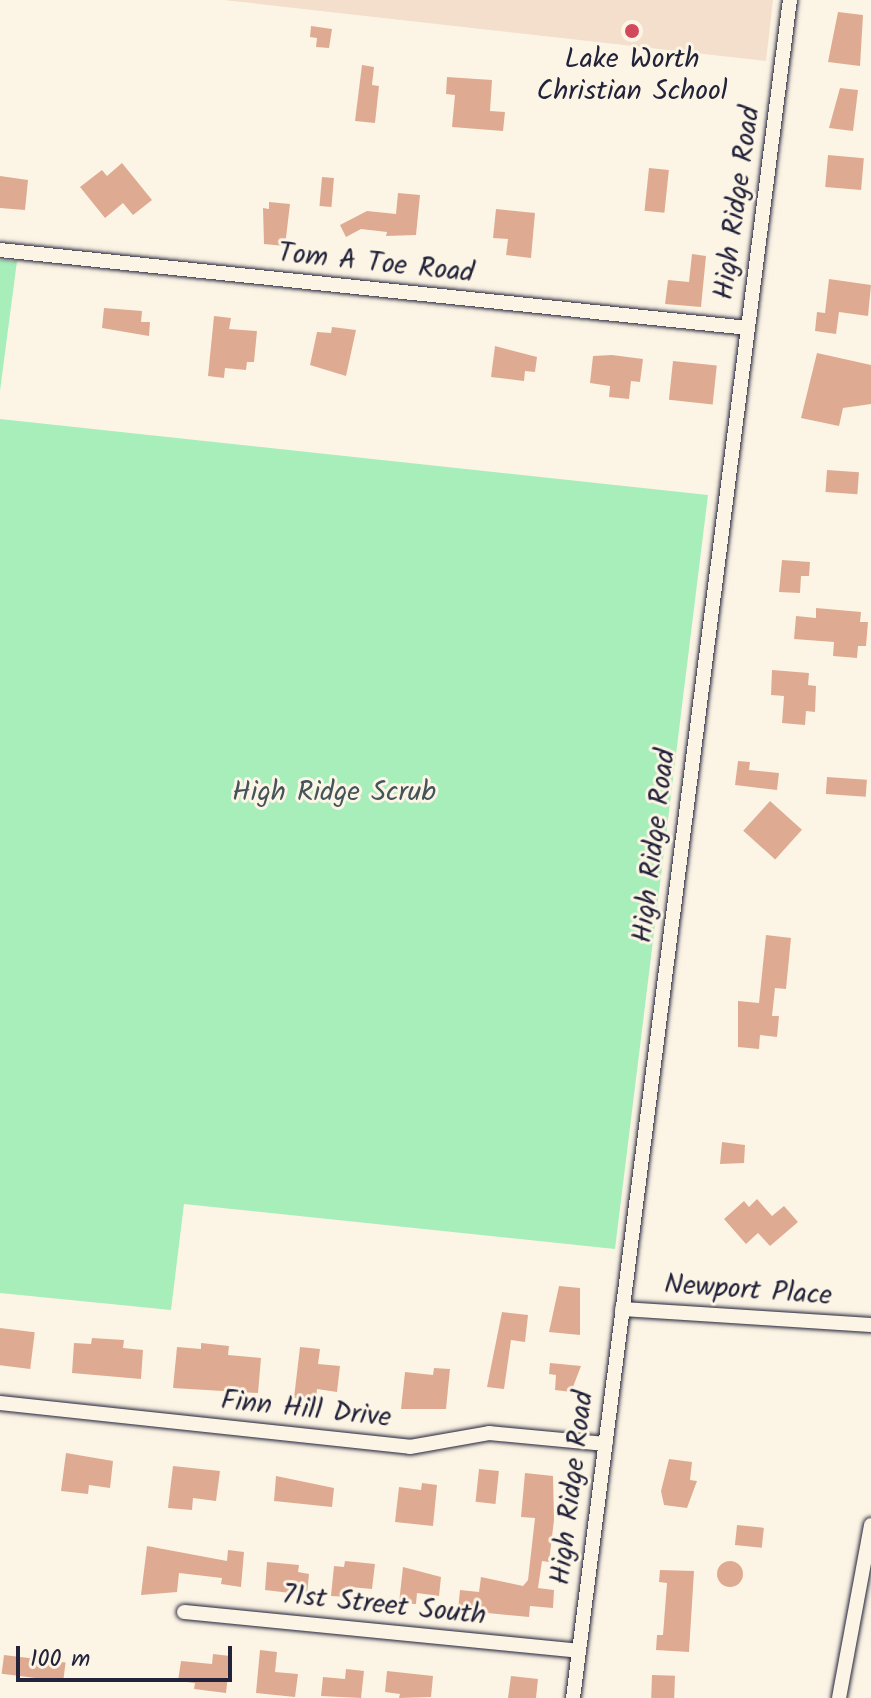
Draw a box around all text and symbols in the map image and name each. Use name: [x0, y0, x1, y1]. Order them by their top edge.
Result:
marker: Lake Worth Christian School: [623, 22, 641, 40]
place label: Lake Worth Christian School: [537, 43, 727, 109]
street label: High Ridge Road: [708, 104, 768, 302]
street label: Tom A Toe Road: [276, 237, 476, 291]
street label: High Ridge Road: [626, 747, 684, 945]
park label: High Ridge Scrub: [232, 776, 436, 810]
street label: Newport Place: [663, 1268, 833, 1314]
street label: Finn Hill Drive: [219, 1384, 393, 1436]
street label: High Ridge Road: [544, 1389, 602, 1587]
street label: 71st Street South: [280, 1579, 488, 1633]
scale bar: [20, 1630, 236, 1680]
text: 100 m: [30, 1640, 90, 1679]

